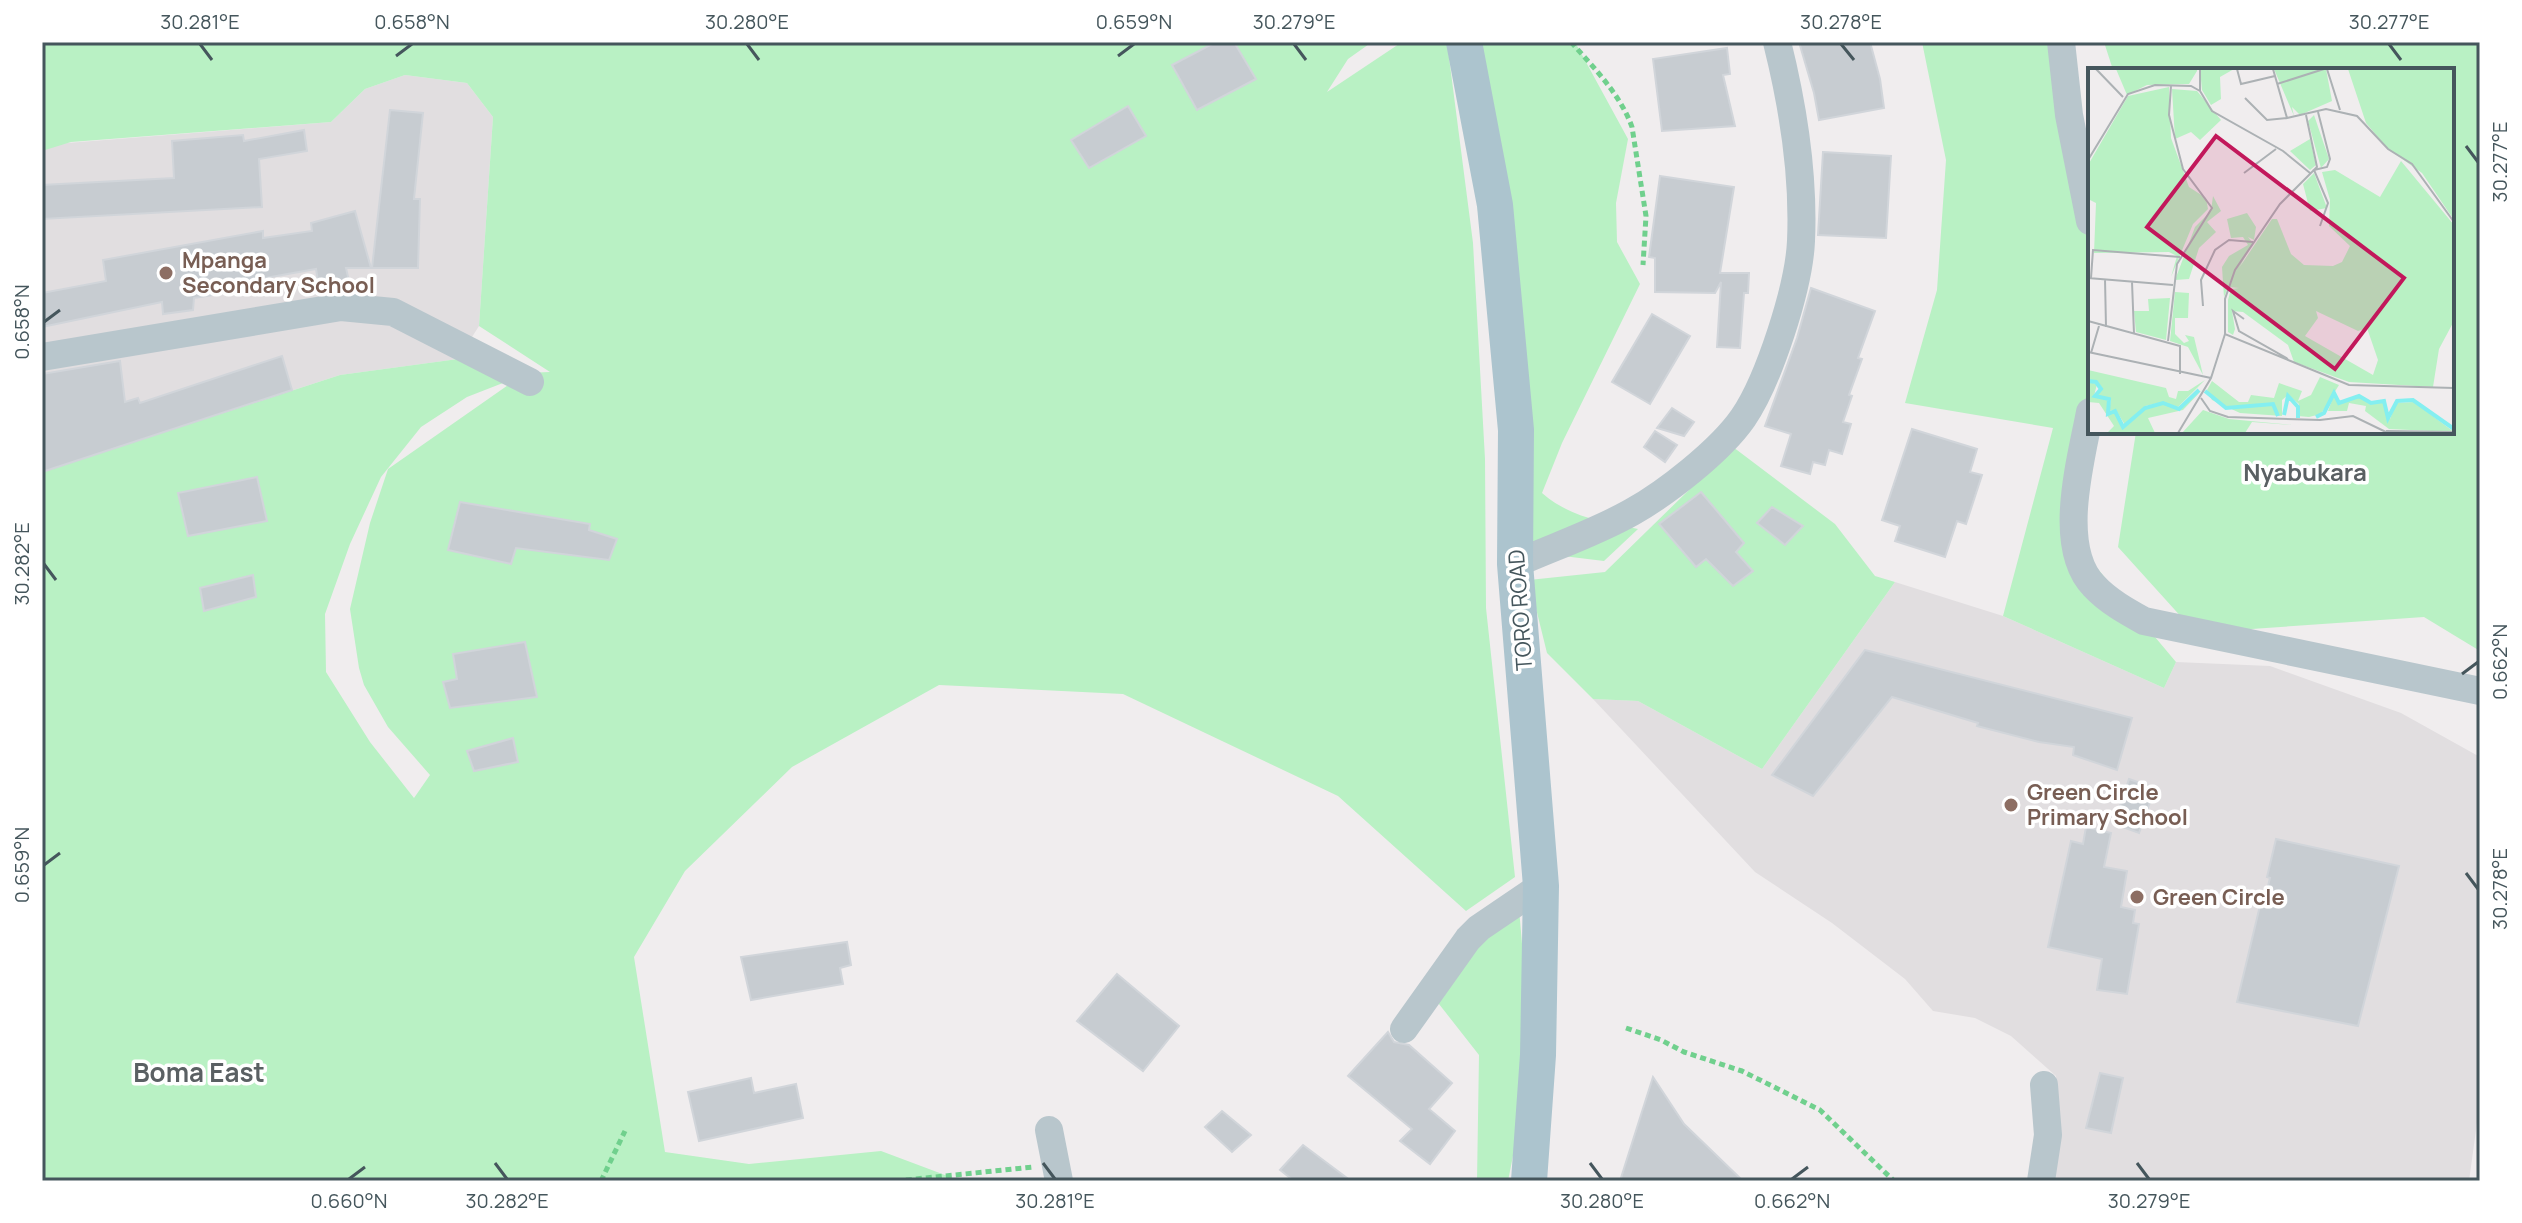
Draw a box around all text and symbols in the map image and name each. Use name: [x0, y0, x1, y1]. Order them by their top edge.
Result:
text: 30.281°E: [160, 8, 240, 35]
text: 0.658°N: [374, 8, 450, 35]
text: 30.280°E: [705, 8, 789, 35]
text: 0.659°N: [1096, 8, 1172, 35]
text: 30.279°E: [1253, 8, 1335, 35]
text: 30.278°E: [1800, 8, 1882, 35]
text: 30.277°E: [2349, 8, 2429, 35]
inset map: [2088, 68, 2454, 434]
text: 30.277°E: [2486, 122, 2513, 202]
place label: Mpanga Secondary School: [182, 245, 375, 300]
marker: Mpanga Secondary School: [157, 264, 175, 282]
text: 0.658°N: [8, 284, 35, 360]
district label: Nyabukara: [2243, 455, 2367, 488]
text: 30.282°E: [8, 522, 35, 606]
street label: TORO ROAD: [1501, 548, 1539, 672]
text: 0.662°N: [2486, 624, 2513, 700]
place label: Green Circle Primary School: [2027, 777, 2188, 832]
marker: Green Circle Primary School: [2002, 796, 2020, 814]
text: 0.659°N: [8, 827, 35, 903]
text: 30.278°E: [2486, 848, 2513, 930]
place label: Green Circle: [2153, 882, 2285, 912]
marker: Green Circle: [2128, 888, 2146, 906]
district label: Boma East: [133, 1054, 265, 1090]
text: 0.660°N: [311, 1187, 387, 1214]
text: 30.282°E: [465, 1187, 549, 1214]
text: 30.281°E: [1015, 1187, 1095, 1214]
text: 30.280°E: [1560, 1187, 1644, 1214]
text: 0.662°N: [1754, 1187, 1830, 1214]
text: 30.279°E: [2108, 1187, 2190, 1214]

